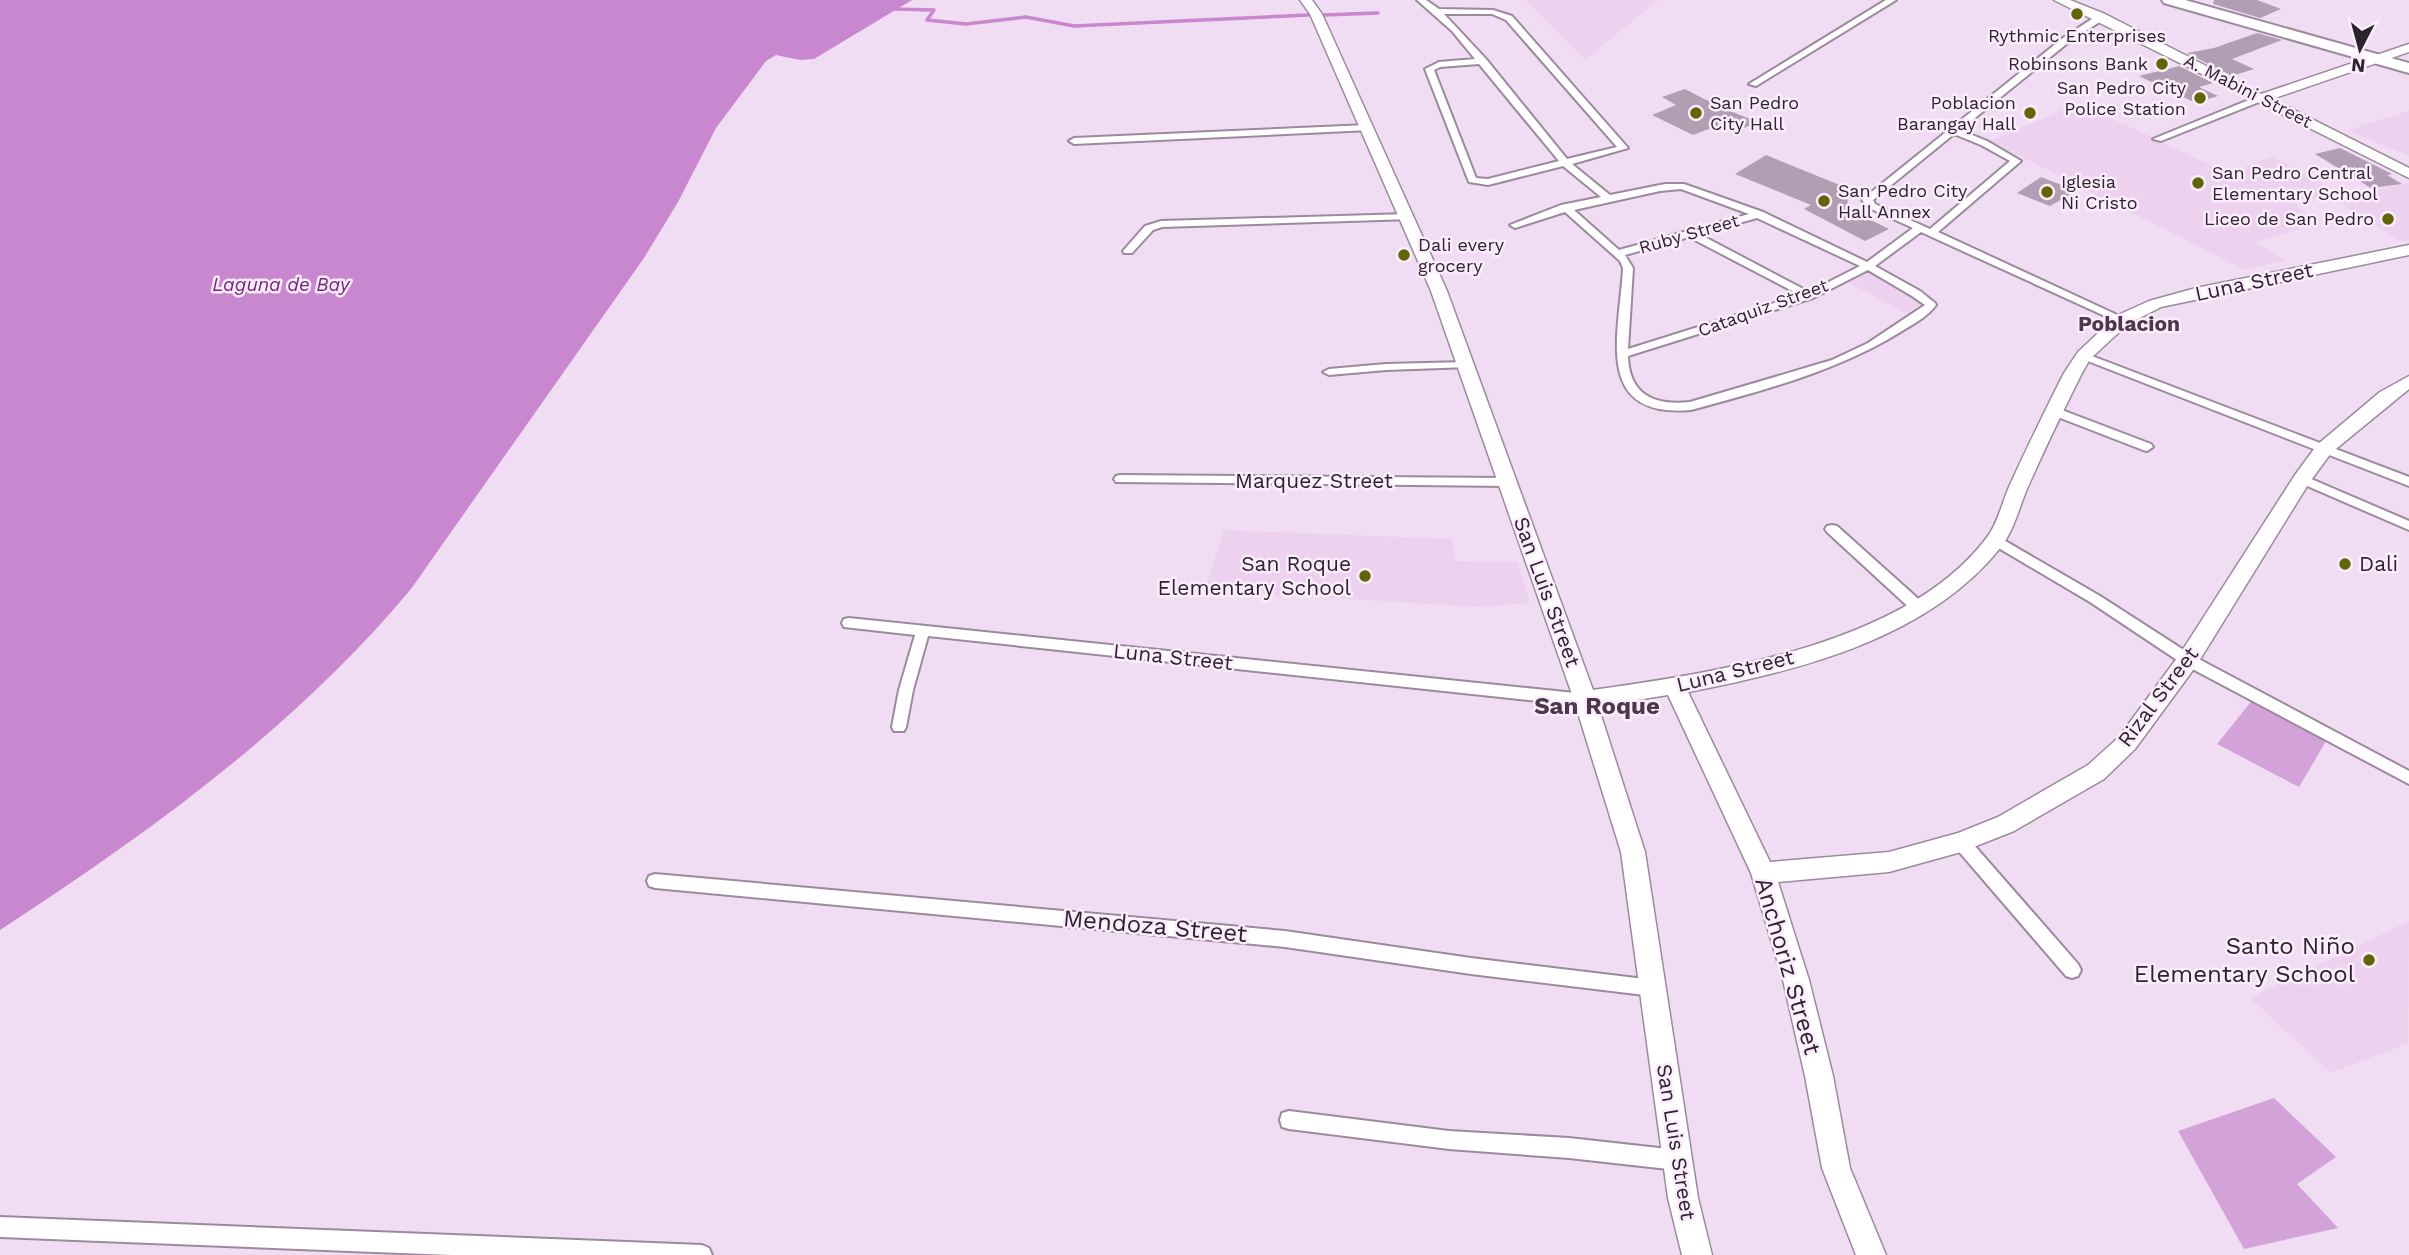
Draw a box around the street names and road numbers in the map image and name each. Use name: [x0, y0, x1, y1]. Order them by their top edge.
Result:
street label: A. Mabini Street: [2181, 49, 2316, 132]
street label: Ruby Street: [1636, 209, 1742, 258]
street label: Luna Street: [2193, 257, 2315, 306]
street label: Cataquiz Street: [1695, 274, 1831, 341]
street label: Marquez Street: [1235, 468, 1393, 493]
street label: San Luis Street: [1509, 514, 1586, 670]
street label: Luna Street: [1112, 638, 1234, 675]
street label: Rizal Street: [2112, 642, 2203, 752]
street label: Luna Street: [1674, 644, 1796, 697]
street label: Anchoriz Street: [1749, 874, 1827, 1058]
street label: Mendoza Street: [1062, 904, 1248, 948]
street label: San Luis Street: [1652, 1062, 1701, 1222]

